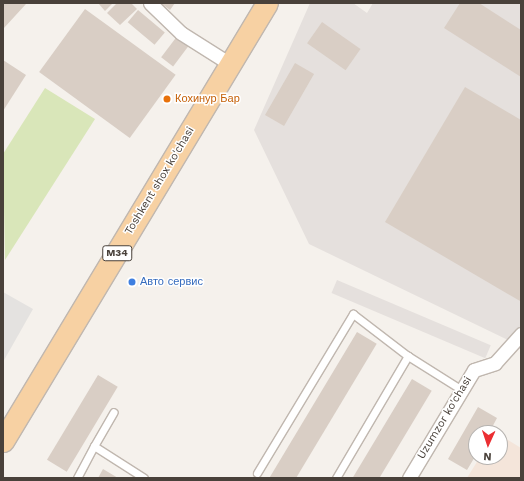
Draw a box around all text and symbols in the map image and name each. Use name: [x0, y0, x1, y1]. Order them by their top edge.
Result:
place label: Кохинур Бар: [175, 92, 240, 106]
marker: Кохинур Бар: [162, 94, 172, 104]
street label: Toshkent shox ko'chasi: [123, 125, 197, 237]
road number: M34: [102, 245, 132, 261]
place label: Авто сервис: [140, 275, 203, 289]
marker: Авто сервис: [127, 277, 137, 287]
street label: Uzumzor ko'chasi: [415, 374, 475, 462]
north arrow: [468, 425, 508, 465]
text: N: [483, 450, 492, 463]

